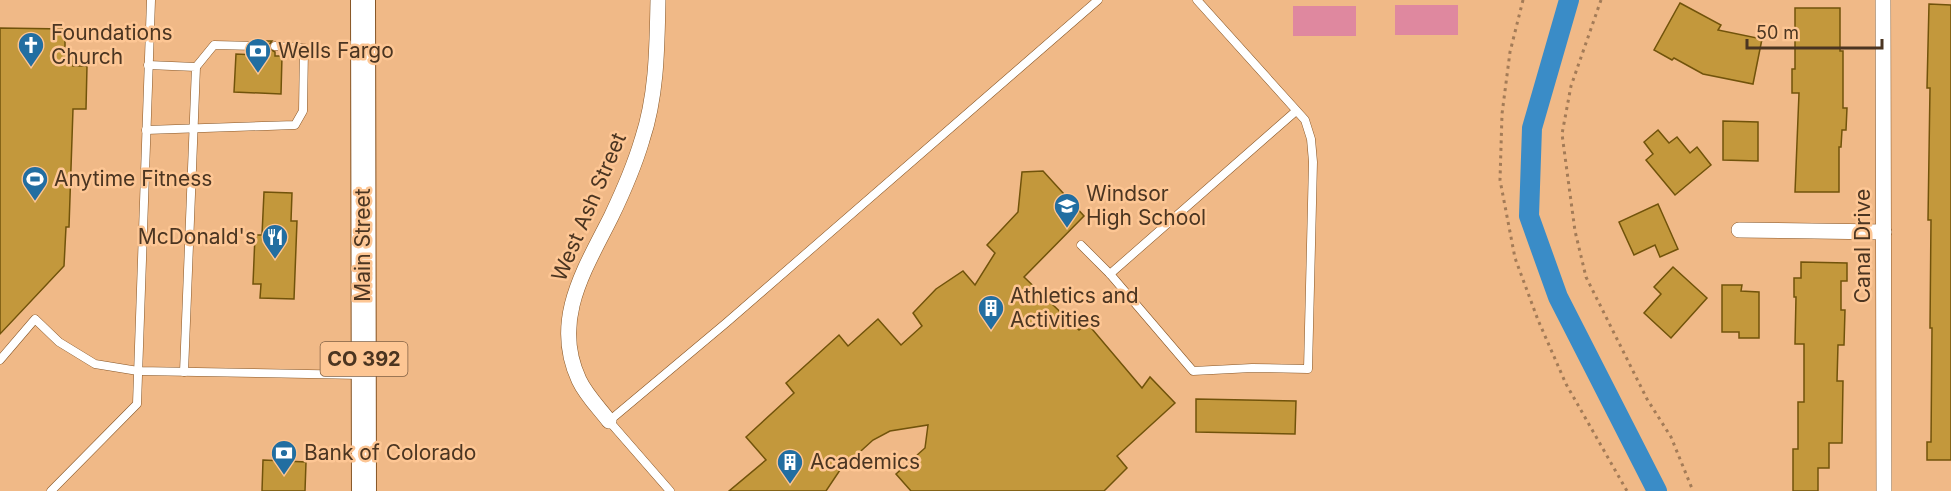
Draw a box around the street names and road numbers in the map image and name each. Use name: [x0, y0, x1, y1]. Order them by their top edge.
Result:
street label: West Ash Street: [546, 129, 631, 285]
street label: Main Street: [350, 188, 375, 302]
street label: Canal Drive: [1850, 189, 1875, 303]
road number: CO 392: [320, 342, 407, 376]

